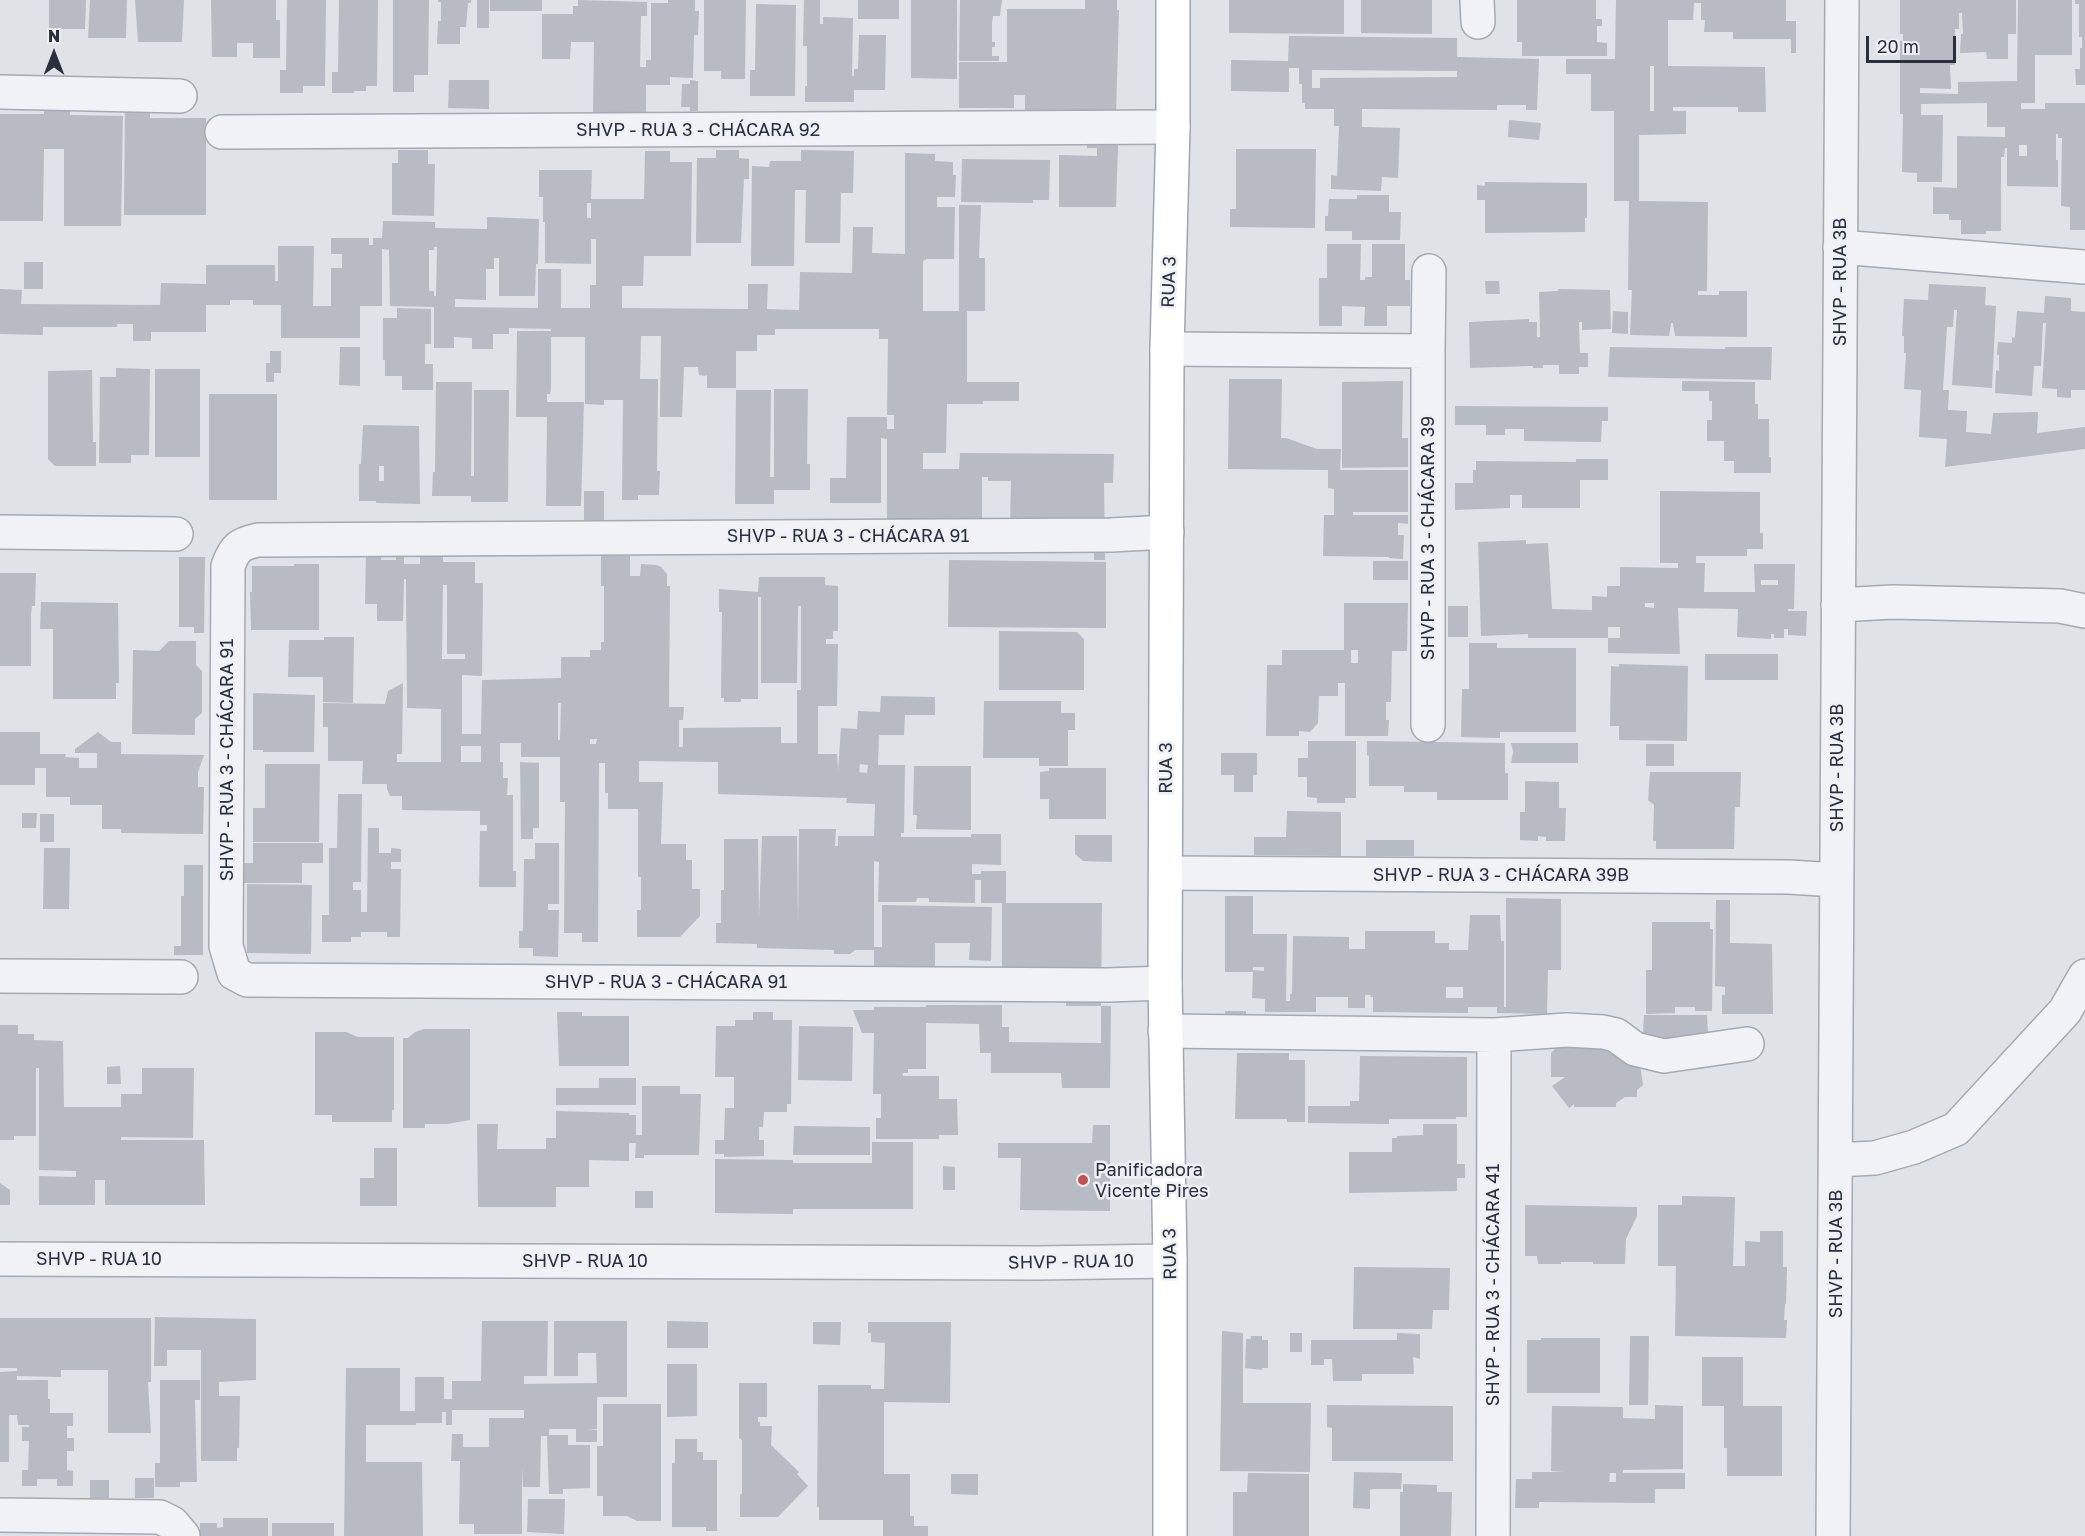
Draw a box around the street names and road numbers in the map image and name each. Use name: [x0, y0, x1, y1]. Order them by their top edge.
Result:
street label: SHVP - RUA 3 - CHÁCARA 92: [576, 119, 820, 141]
street label: SHVP - RUA 3B: [1829, 218, 1851, 346]
street label: RUA 3: [1157, 256, 1181, 308]
street label: SHVP - RUA 3 - CHÁCARA 39: [1417, 416, 1439, 660]
street label: SHVP - RUA 3 - CHÁCARA 91: [727, 525, 969, 547]
street label: SHVP - RUA 3 - CHÁCARA 91: [216, 639, 238, 881]
street label: SHVP - RUA 3B: [1826, 704, 1848, 832]
street label: RUA 3: [1155, 742, 1177, 794]
street label: SHVP - RUA 3 - CHÁCARA 39B: [1373, 864, 1629, 886]
street label: SHVP - RUA 3 - CHÁCARA 91: [545, 971, 787, 993]
street label: SHVP - RUA 3 - CHÁCARA 41: [1482, 1164, 1504, 1406]
street label: SHVP - RUA 3B: [1825, 1190, 1847, 1318]
street label: RUA 3: [1159, 1228, 1181, 1280]
street label: SHVP - RUA 10: [36, 1248, 162, 1270]
street label: SHVP - RUA 10: [522, 1250, 648, 1272]
street label: SHVP - RUA 10: [1008, 1250, 1134, 1274]

